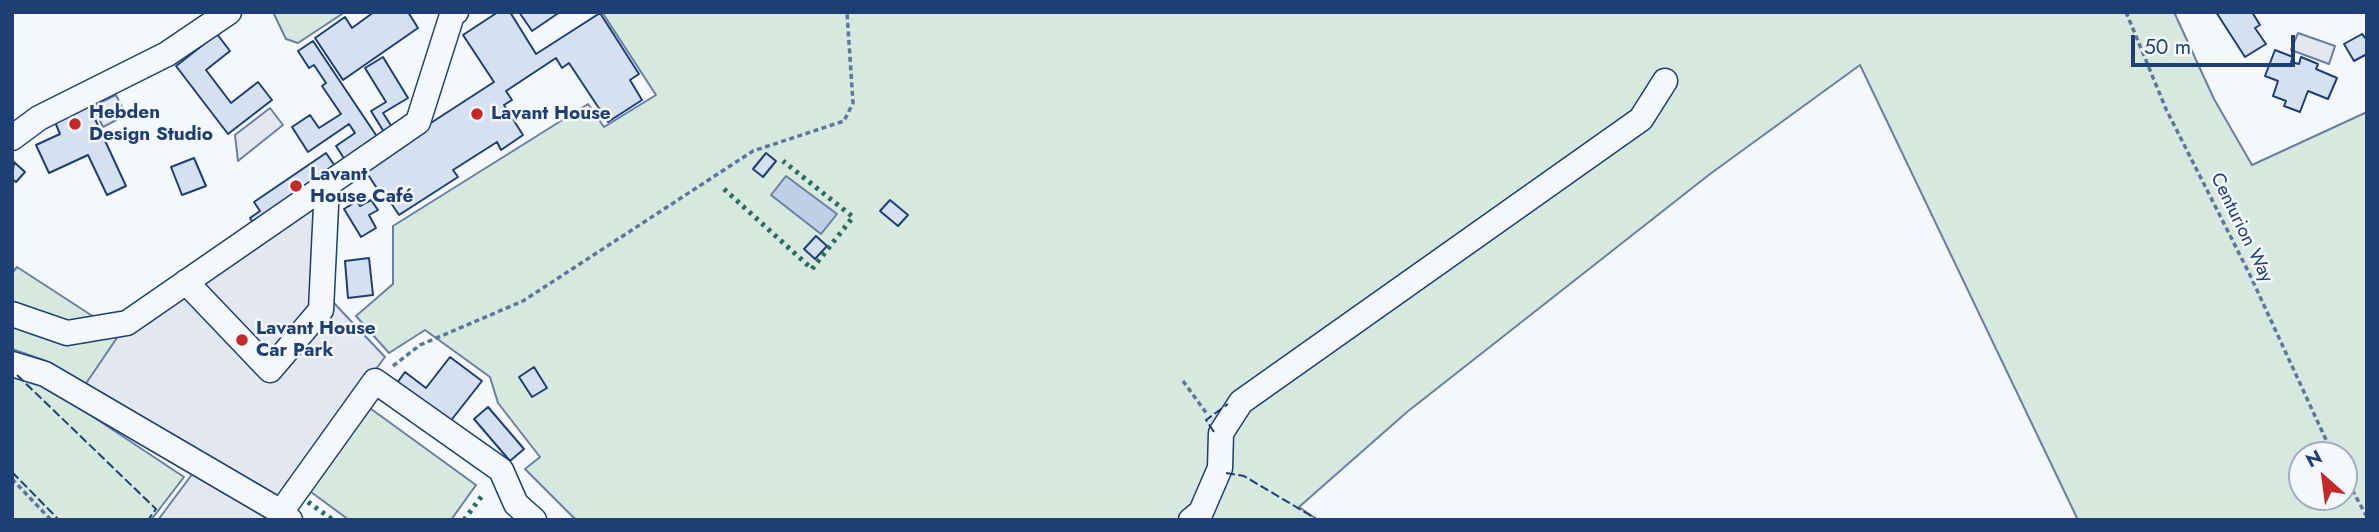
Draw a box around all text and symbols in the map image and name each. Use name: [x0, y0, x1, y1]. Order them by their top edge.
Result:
scale bar: [2134, 21, 2298, 65]
text: 50 m: [2144, 32, 2191, 62]
place label: Hebden Design Studio: [89, 102, 213, 146]
place label: Lavant House: [491, 103, 611, 125]
marker: Lavant House: [469, 106, 485, 122]
marker: Hebden Design Studio: [67, 116, 83, 132]
place label: Lavant House Café: [310, 164, 413, 208]
street label: Centurion Way: [2205, 169, 2277, 287]
marker: Lavant House Café: [288, 178, 304, 194]
place label: Lavant House Car Park: [256, 318, 376, 362]
marker: Lavant House Car Park: [234, 332, 250, 348]
north arrow: [2288, 441, 2358, 511]
text: N: [2301, 443, 2327, 474]

